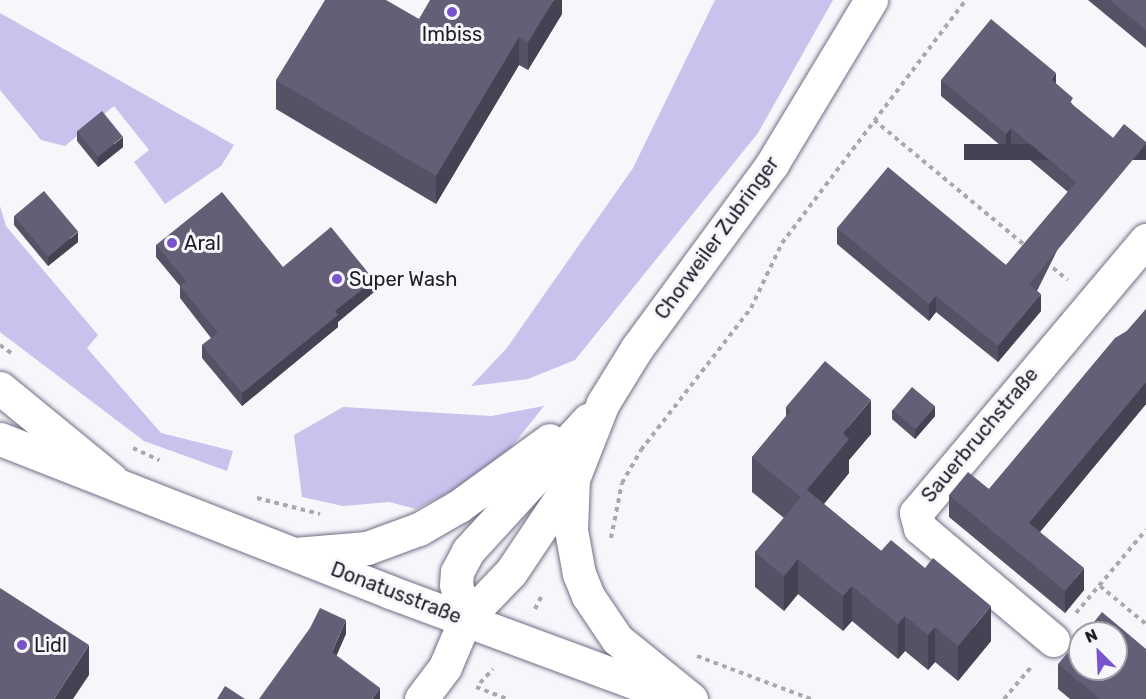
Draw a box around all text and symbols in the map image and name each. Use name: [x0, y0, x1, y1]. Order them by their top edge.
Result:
marker: Imbiss: [445, 5, 459, 19]
place label: Imbiss: [422, 22, 482, 46]
street label: Chorweiler Zubringer: [650, 152, 784, 324]
place label: Aral: [184, 231, 221, 255]
marker: Aral: [165, 236, 179, 250]
place label: Super Wash: [349, 267, 458, 291]
marker: Super Wash: [330, 272, 344, 286]
street label: Sauerbruchstraße: [917, 363, 1043, 507]
street label: Donatusstraße: [327, 557, 465, 629]
north arrow: [1068, 621, 1128, 681]
text: N: [1082, 625, 1100, 647]
place label: Lidl: [34, 633, 67, 657]
marker: Lidl: [15, 638, 29, 652]

